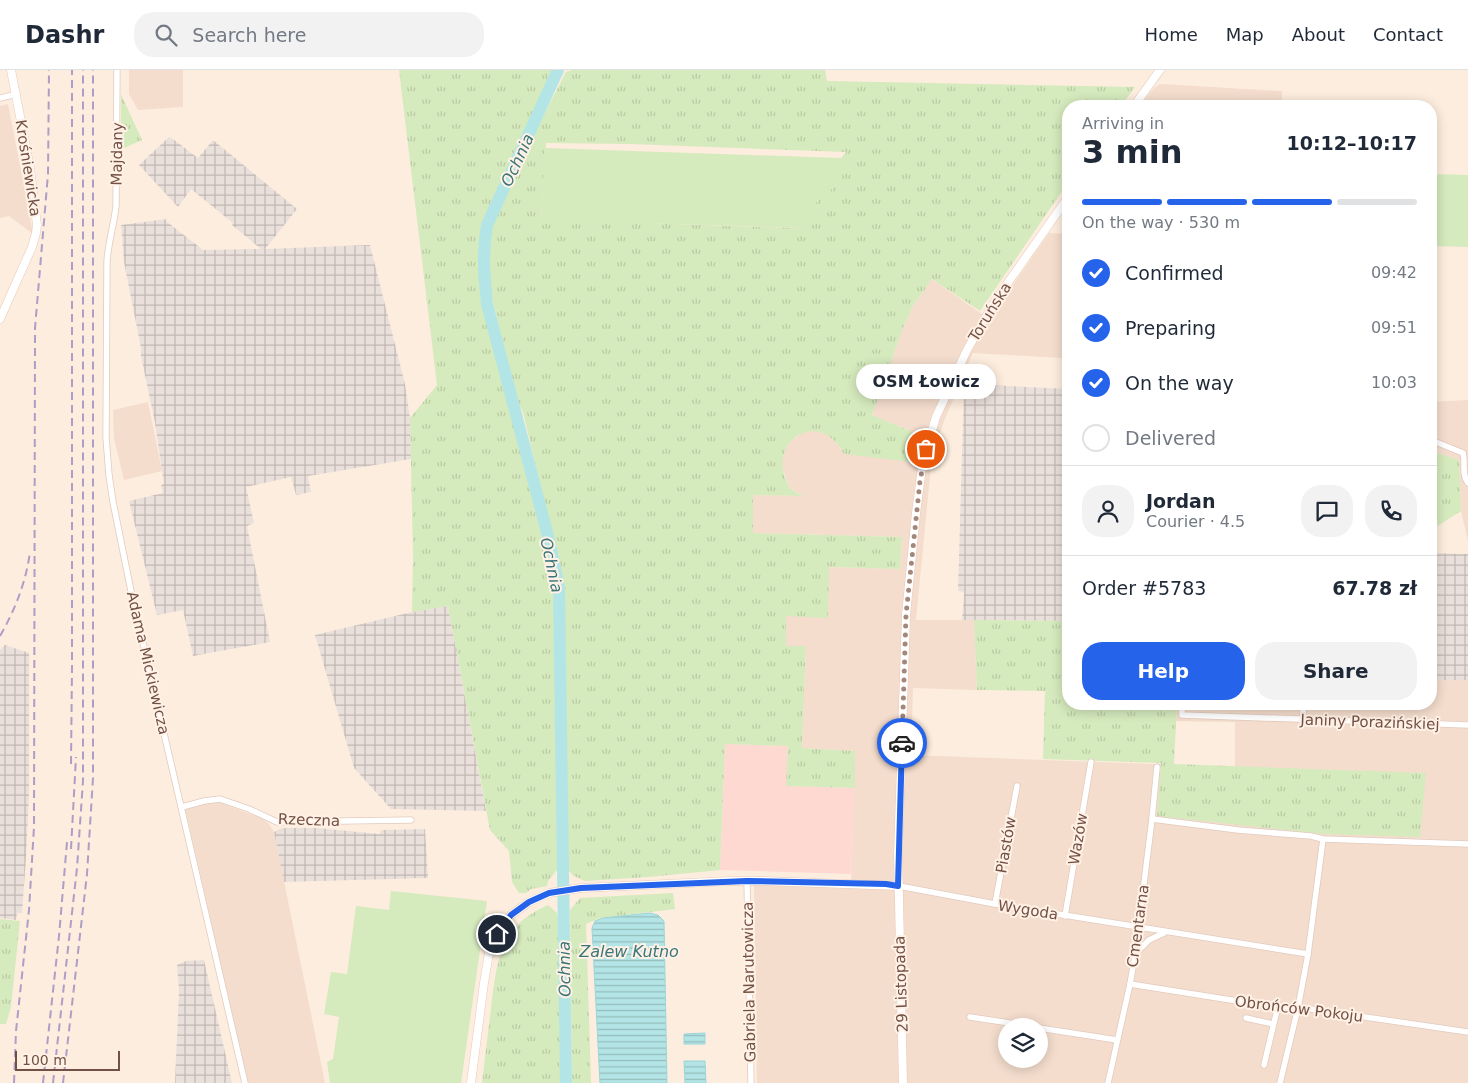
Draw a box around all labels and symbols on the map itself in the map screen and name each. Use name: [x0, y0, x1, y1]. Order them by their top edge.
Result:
street label: Krośniewicka: [11, 118, 45, 218]
street label: Majdany: [107, 122, 127, 186]
water label: Ochnia: [497, 131, 538, 190]
street label: Toruńska: [964, 279, 1015, 346]
callout: OSM Łowicz: [856, 364, 996, 399]
pin: [905, 428, 947, 470]
water label: Ochnia: [536, 536, 567, 594]
street label: Adama Mickiewicza: [123, 590, 173, 736]
street label: Janiny Porazińskiej: [1299, 711, 1440, 733]
courier: [877, 718, 927, 768]
street label: Rzeczna: [278, 810, 340, 830]
street label: Wazów: [1065, 812, 1091, 866]
street label: Piastów: [992, 815, 1020, 875]
street label: Cmentarna: [1123, 883, 1153, 969]
street label: Wygoda: [997, 896, 1059, 924]
street label: Gabriela Narutowicza: [739, 901, 759, 1063]
pin: [476, 913, 518, 955]
street label: 29 Listopada: [890, 935, 912, 1033]
water label: Ochnia: [555, 941, 574, 997]
water label: Zalew Kutno: [578, 942, 679, 961]
street label: Obrońców Pokoju: [1234, 992, 1364, 1026]
scale bar: [15, 1048, 120, 1071]

